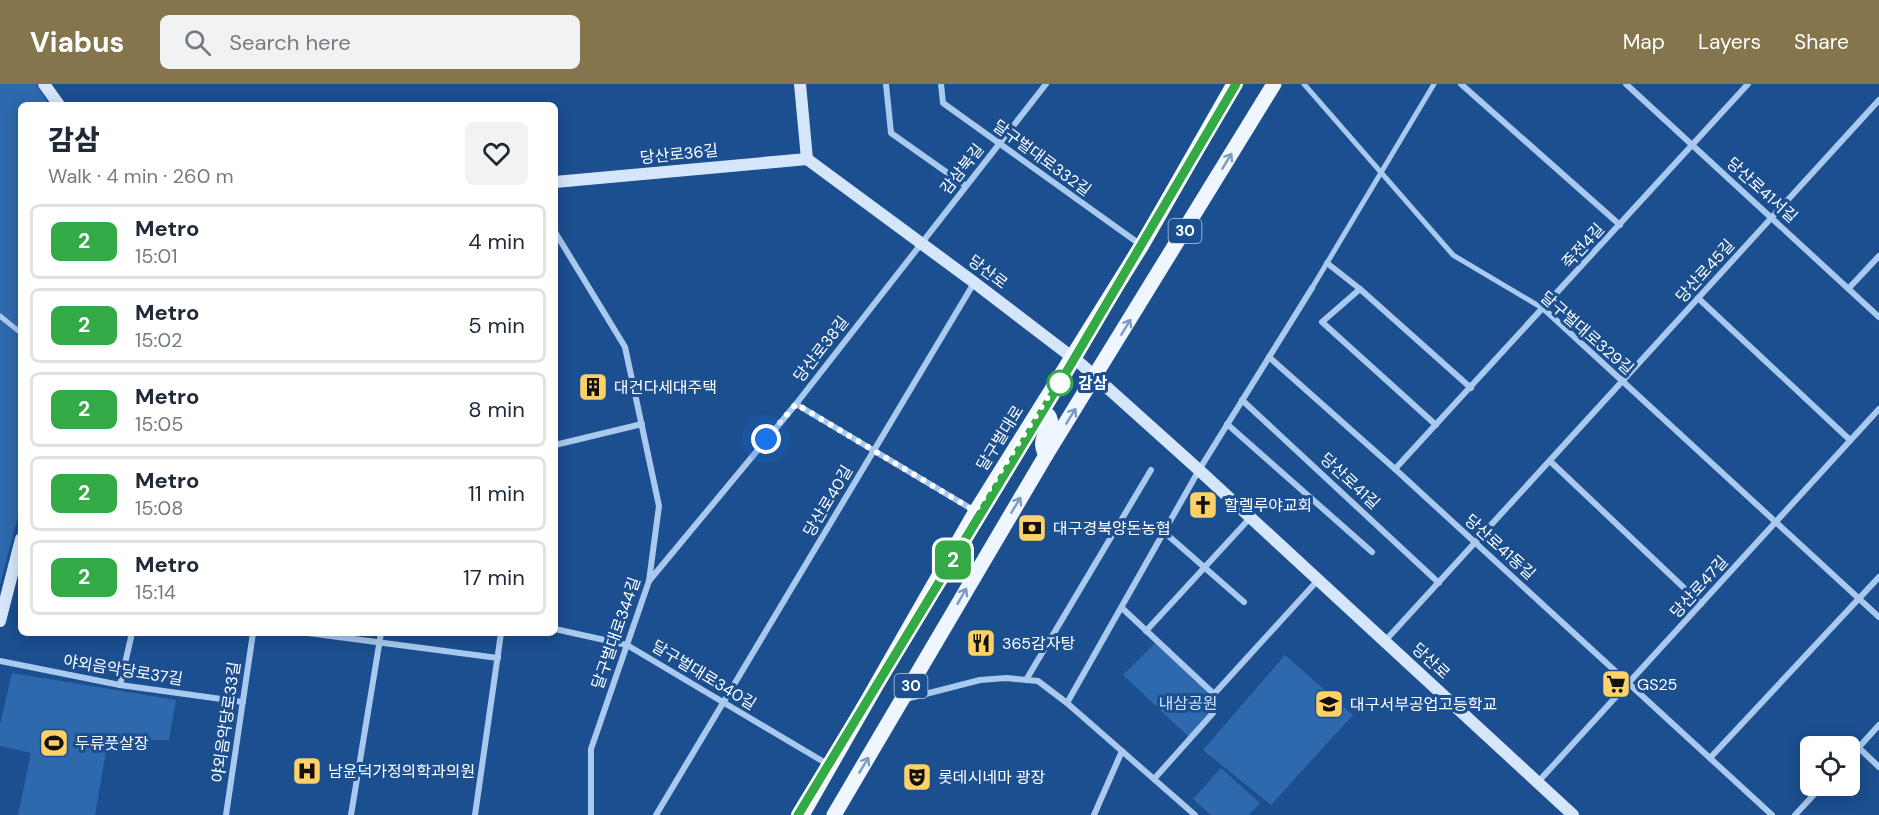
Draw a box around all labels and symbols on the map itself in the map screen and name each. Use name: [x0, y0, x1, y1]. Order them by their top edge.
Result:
street label: 달구벌대로332길: [989, 115, 1095, 201]
street label: 당산로36길: [639, 139, 719, 169]
street label: 감삼북길: [936, 139, 988, 199]
one-way arrow: [1222, 153, 1234, 170]
street label: 당산로41서길: [1722, 153, 1802, 227]
road number: 30: [1168, 219, 1202, 243]
street label: 죽전4길: [1557, 219, 1609, 273]
street label: 당산로45길: [1671, 235, 1739, 307]
street label: 당산로: [964, 250, 1012, 294]
street label: 달구벌대로329길: [1536, 287, 1638, 379]
street label: 당산로38길: [789, 312, 853, 386]
one-way arrow: [1120, 319, 1132, 336]
marker: 감삼: [1047, 370, 1073, 396]
building icon: 대건다세대주택: [577, 371, 609, 403]
place label: 감삼: [1078, 373, 1108, 394]
place label: 대건다세대주택: [614, 377, 717, 398]
street label: 달구벌대로: [972, 401, 1029, 475]
one-way arrow: [1065, 408, 1077, 425]
your location: [751, 424, 781, 454]
street label: 당산로41길: [1316, 448, 1384, 514]
street label: 당산로40길: [799, 461, 857, 541]
church icon: 할렐루야교회: [1187, 489, 1219, 521]
place label: 할렐루야교회: [1224, 495, 1312, 516]
one-way arrow: [1010, 497, 1022, 514]
street label: 당산로41동길: [1460, 510, 1540, 584]
bank icon: 대구경북양돈농협: [1016, 512, 1048, 544]
place label: 대구경북양돈농협: [1053, 518, 1171, 539]
line badge: 2: [934, 540, 972, 580]
street label: 당산로47길: [1665, 551, 1733, 623]
street label: 달구벌대로344길: [587, 574, 645, 692]
one-way arrow: [956, 588, 968, 605]
restaurant icon: 365감자탕: [965, 627, 997, 659]
place label: 365감자탕: [1002, 633, 1075, 654]
street label: 달구벌대로340길: [648, 635, 760, 715]
street label: 당산로: [1408, 638, 1455, 684]
street label: 야외음악당로37길: [62, 650, 184, 690]
street label: 야외음악당로33길: [207, 660, 245, 784]
supermarket icon: GS25: [1600, 668, 1632, 700]
road number: 30: [894, 674, 928, 698]
place label: GS25: [1637, 674, 1677, 695]
school or university icon: 대구서부공업고등학교: [1313, 688, 1345, 720]
park label: 내삼공원: [1159, 693, 1217, 714]
place label: 대구서부공업고등학교: [1350, 694, 1497, 715]
sports icon: 두류풋살장: [38, 727, 70, 759]
place label: 두류풋살장: [75, 733, 149, 754]
hospital icon: 남윤덕가정의학과의원: [291, 755, 323, 787]
one-way arrow: [858, 757, 870, 774]
place label: 남윤덕가정의학과의원: [328, 761, 475, 782]
theatre icon: 롯데시네마 광장: [901, 761, 933, 793]
place label: 롯데시네마 광장: [938, 767, 1046, 788]

